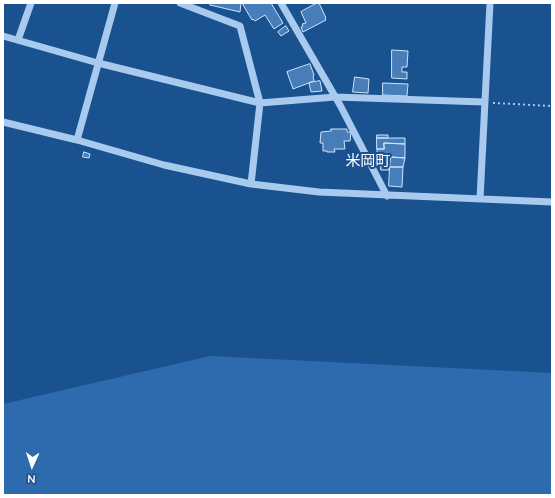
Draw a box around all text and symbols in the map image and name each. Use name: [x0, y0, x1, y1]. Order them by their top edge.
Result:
district label: 米岡町: [346, 153, 390, 171]
north arrow: [12, 446, 52, 486]
text: N: [27, 471, 36, 486]

